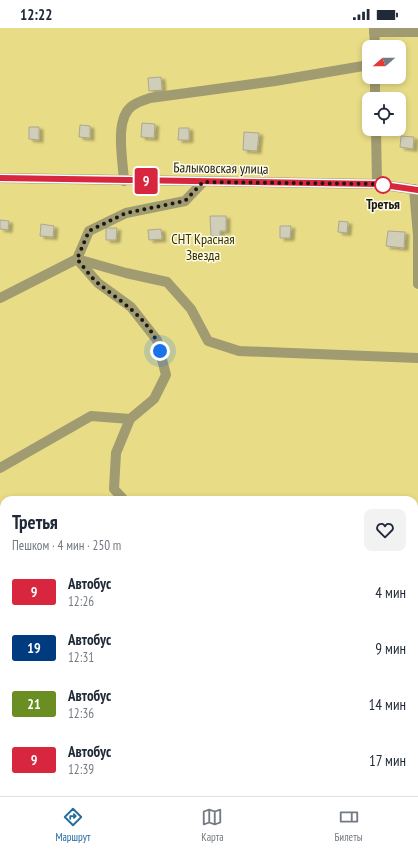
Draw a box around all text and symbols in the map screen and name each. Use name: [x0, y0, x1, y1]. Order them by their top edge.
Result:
text: 12:22: [20, 5, 52, 24]
north arrow: [362, 40, 406, 84]
map controls: [362, 40, 406, 136]
button: locate: [362, 92, 406, 136]
street label: Балыковская улица: [173, 158, 269, 178]
line badge: 9: [133, 168, 159, 194]
text: 9: [143, 172, 149, 190]
marker: Третья: [374, 176, 392, 194]
place label: Третья: [366, 195, 400, 213]
park label: СНТ Красная Звезда: [171, 230, 235, 264]
your location: [150, 341, 170, 361]
button: heart: [364, 509, 406, 551]
text: Третья: [12, 510, 58, 534]
text: Пешком · 4 мин · 250 m: [12, 537, 121, 554]
text: Автобус: [68, 574, 111, 593]
text: 9: [31, 583, 37, 601]
text: 4 мин: [375, 583, 406, 602]
text: 12:26: [68, 593, 94, 610]
text: Автобус: [68, 630, 111, 649]
text: 19: [27, 639, 41, 657]
text: 9 мин: [375, 639, 406, 658]
text: 12:31: [68, 649, 94, 666]
text: Автобус: [68, 686, 111, 705]
text: 21: [27, 695, 41, 713]
text: 14 мин: [368, 695, 406, 714]
text: 12:36: [68, 705, 94, 722]
text: Автобус: [68, 742, 111, 761]
text: 9: [31, 751, 37, 769]
text: 17 мин: [369, 751, 406, 770]
text: 12:39: [68, 761, 94, 778]
tab: Маршрут: [55, 806, 91, 844]
tab: Карта: [201, 806, 224, 844]
tab: Билеты: [334, 806, 363, 844]

